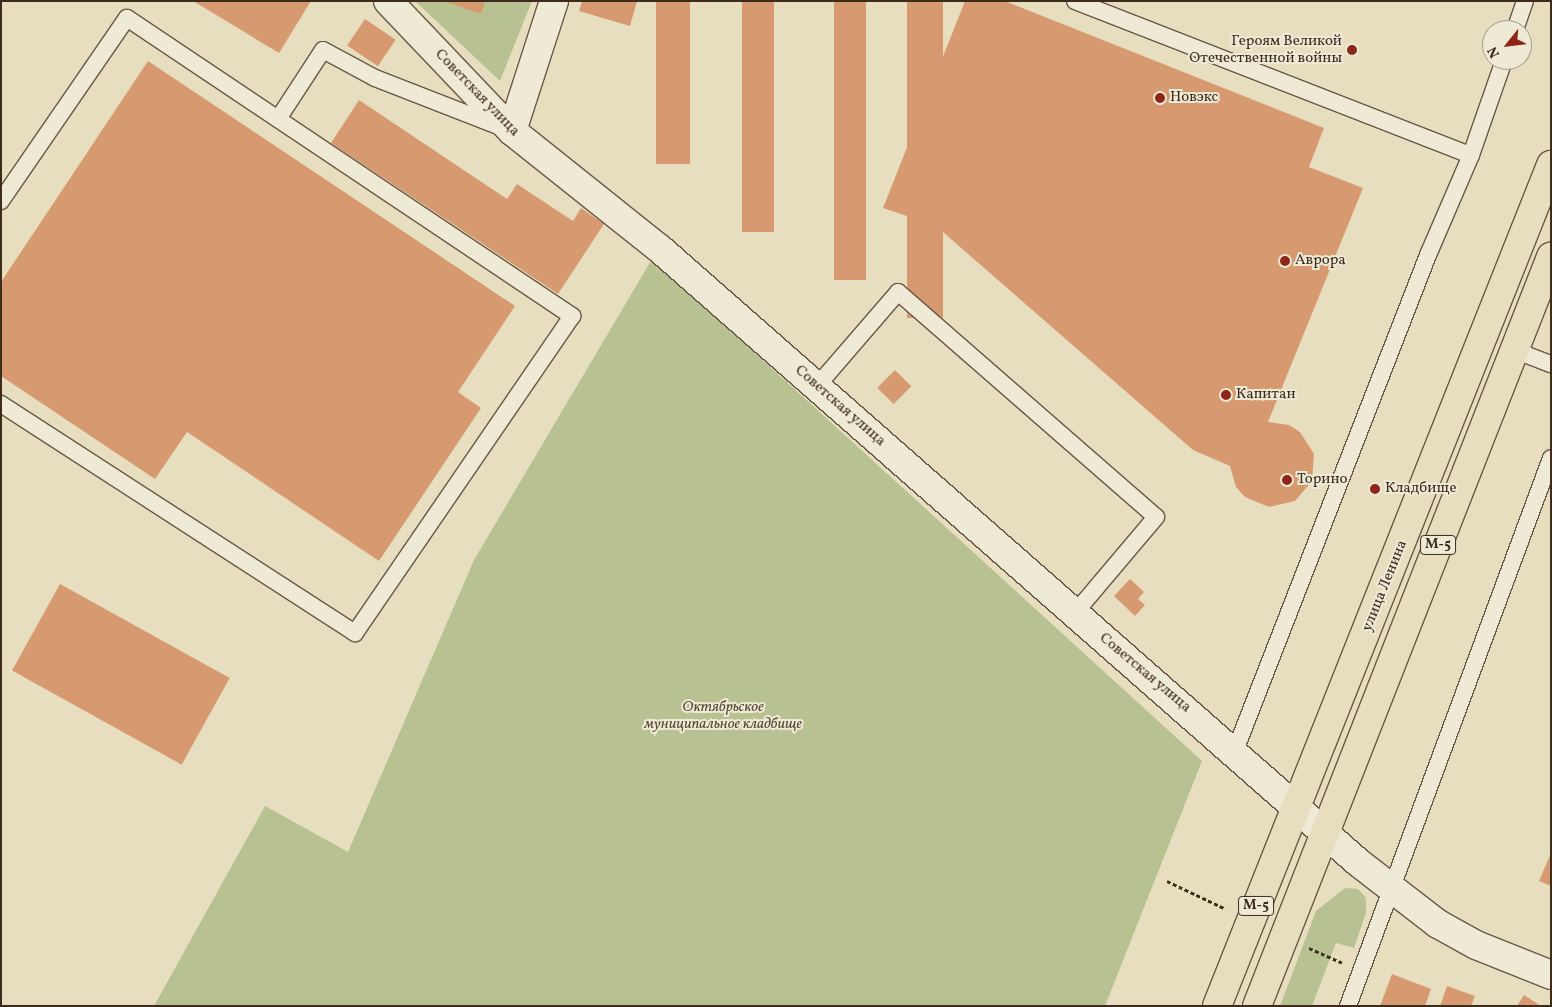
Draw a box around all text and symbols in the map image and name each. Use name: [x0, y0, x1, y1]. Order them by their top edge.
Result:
north arrow: [1482, 20, 1532, 70]
place label: Героям Великой Отечественной войны: [1189, 32, 1342, 67]
text: N: [1484, 43, 1505, 61]
marker: Героям Великой Отечественной войны: [1346, 44, 1358, 56]
street label: Советская улица: [431, 46, 523, 140]
place label: Новэкс: [1170, 89, 1218, 107]
marker: Новэкс: [1154, 92, 1166, 104]
place label: Аврора: [1295, 252, 1346, 270]
marker: Аврора: [1279, 255, 1291, 267]
street label: Советская улица: [791, 362, 889, 450]
place label: Капитан: [1236, 386, 1296, 404]
marker: Капитан: [1220, 389, 1232, 401]
place label: Торино: [1297, 471, 1348, 489]
marker: Торино: [1281, 474, 1293, 486]
place label: Кладбище: [1385, 480, 1457, 498]
marker: Кладбище: [1369, 483, 1381, 495]
road number: М-5: [1419, 534, 1457, 556]
street label: улица Ленина: [1359, 538, 1411, 634]
street label: Советская улица: [1095, 629, 1195, 717]
park label: Октябрьское муниципальное кладбище: [644, 698, 802, 733]
road number: М-5: [1237, 894, 1275, 918]

